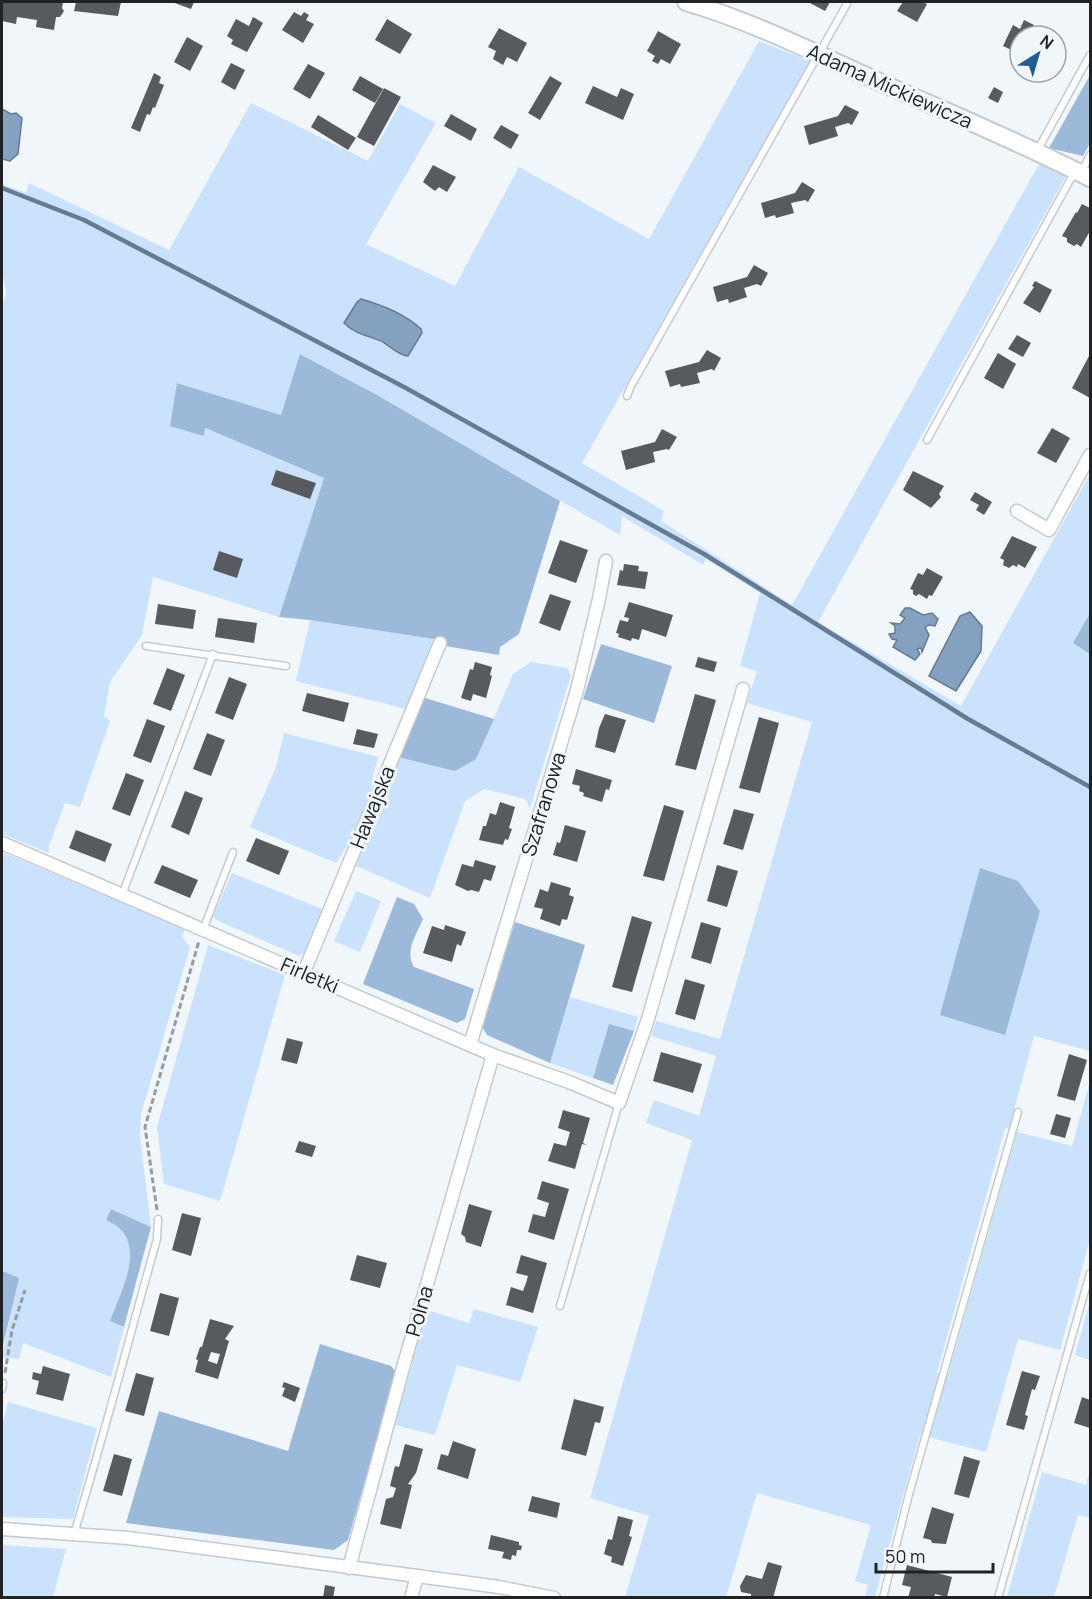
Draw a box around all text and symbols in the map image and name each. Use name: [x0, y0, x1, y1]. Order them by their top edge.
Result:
north arrow: [1008, 24, 1068, 84]
text: N: [1036, 30, 1058, 54]
street label: Adama Mickiewicza: [803, 37, 977, 135]
street label: Szafranowa: [514, 749, 572, 859]
street label: Hawajska: [343, 762, 401, 852]
street label: Firletki: [277, 951, 343, 999]
street label: Polna: [399, 1283, 439, 1339]
scale bar: [876, 1536, 993, 1574]
text: 50 m: [885, 1544, 925, 1568]

